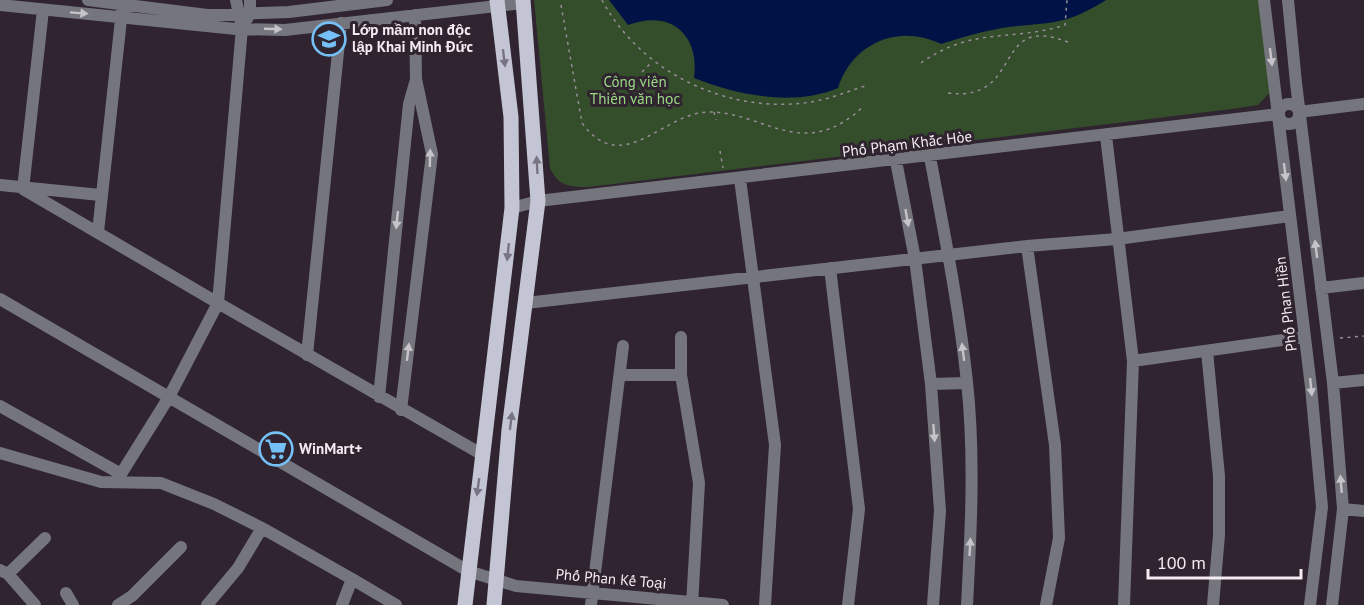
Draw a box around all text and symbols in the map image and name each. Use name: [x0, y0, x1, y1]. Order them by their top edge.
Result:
one-way arrow: [70, 8, 89, 17]
place label: Lớp mầm non độc lập Khai Minh Đức: [352, 20, 473, 56]
school or university icon: Lớp mầm non độc lập Khai Minh Đức: [311, 21, 347, 57]
one-way arrow: [264, 24, 283, 34]
one-way arrow: [1266, 48, 1276, 67]
one-way arrow: [499, 49, 509, 68]
park label: Công viên Thiên văn học: [590, 72, 680, 108]
street label: Phố Phạm Khắc Hòe: [841, 126, 973, 161]
one-way arrow: [425, 148, 435, 167]
one-way arrow: [532, 156, 541, 175]
one-way arrow: [1280, 163, 1290, 182]
one-way arrow: [903, 209, 912, 228]
one-way arrow: [392, 210, 402, 229]
one-way arrow: [1311, 239, 1321, 258]
one-way arrow: [503, 243, 513, 262]
street label: Phố Phan Hiền: [1270, 255, 1301, 353]
one-way arrow: [404, 342, 413, 361]
one-way arrow: [958, 342, 967, 361]
one-way arrow: [1306, 377, 1316, 396]
one-way arrow: [506, 412, 515, 431]
one-way arrow: [930, 423, 939, 442]
supermarket icon: WinMart+: [258, 431, 294, 467]
place label: WinMart+: [299, 439, 363, 458]
one-way arrow: [1336, 475, 1346, 494]
one-way arrow: [474, 478, 483, 497]
one-way arrow: [966, 537, 975, 556]
scale bar: [1148, 542, 1301, 580]
text: 100 m: [1157, 551, 1206, 574]
street label: Phố Phan Kế Toại: [555, 564, 667, 593]

